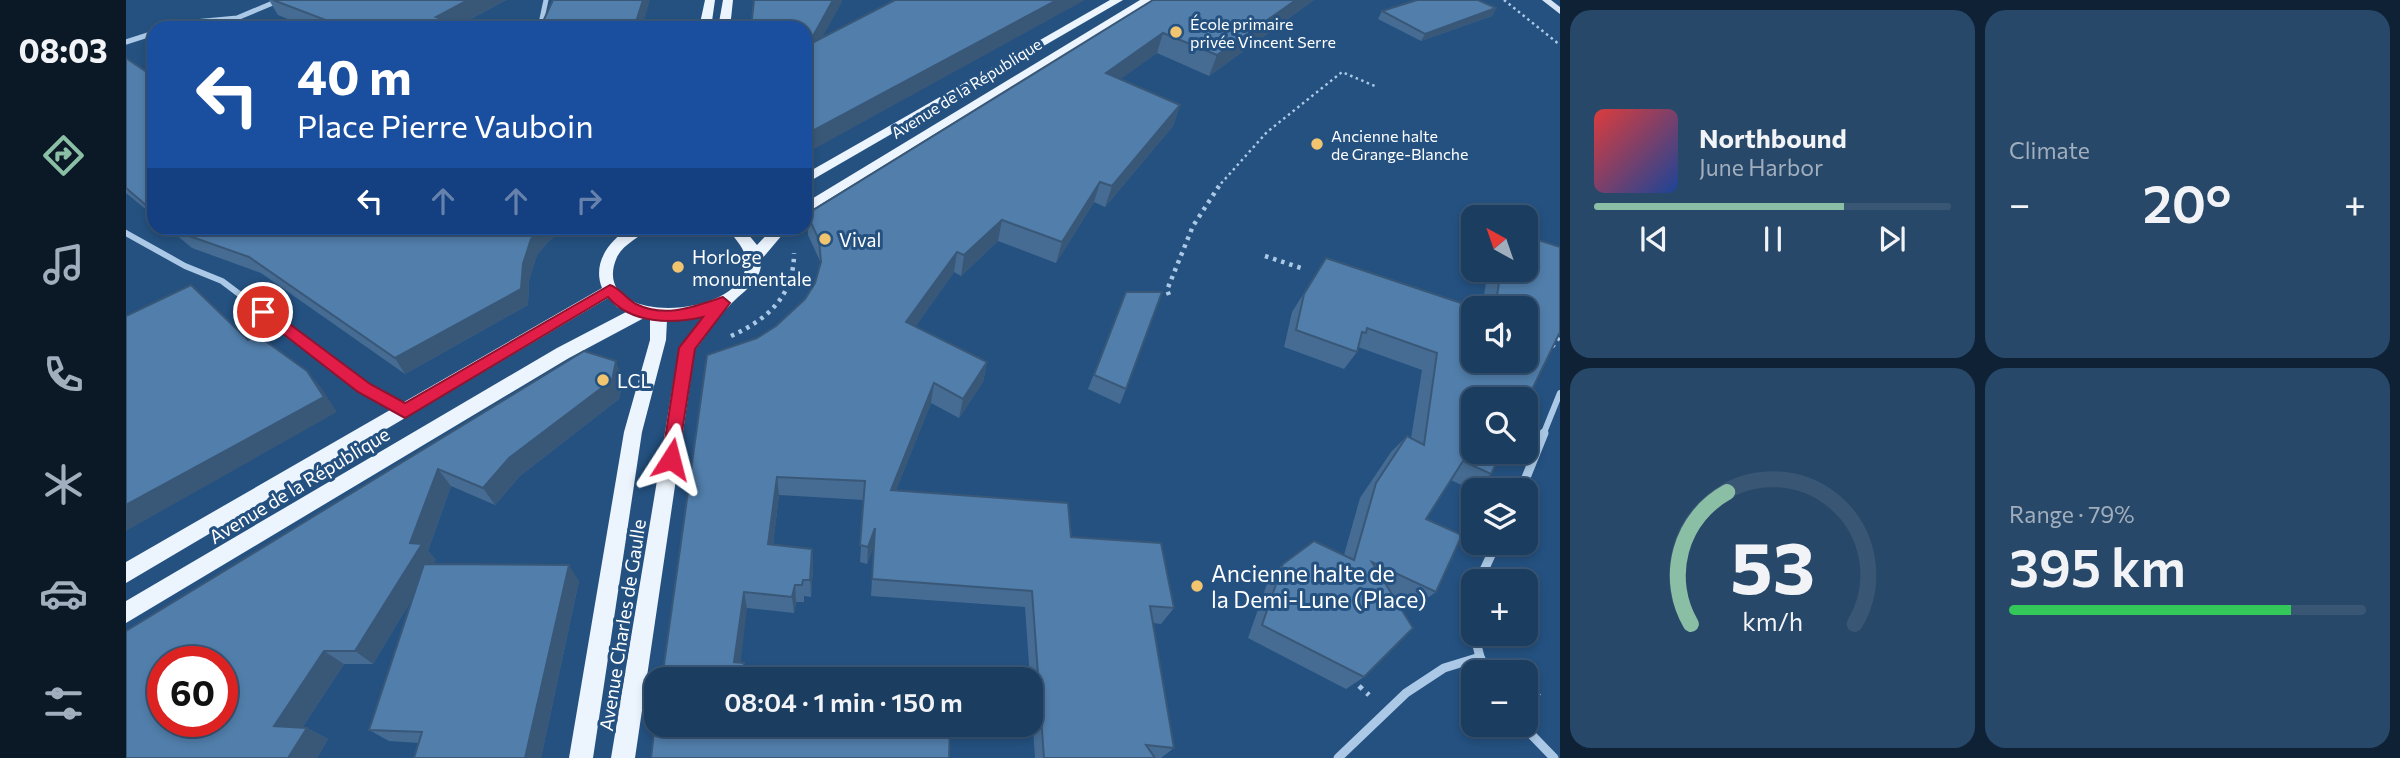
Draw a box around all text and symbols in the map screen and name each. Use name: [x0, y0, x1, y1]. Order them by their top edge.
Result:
place label: École primaire privée Vincent Serre: [1190, 14, 1336, 51]
marker: École primaire privée Vincent Serre: [1168, 24, 1184, 40]
text: 08:03: [18, 30, 108, 70]
street label: Avenue de la République: [887, 34, 1045, 142]
text: 40 m: [297, 45, 412, 105]
icon: left: [182, 49, 273, 140]
text: Place Pierre Vauboin: [297, 105, 593, 145]
text: Northbound: [1699, 122, 1847, 153]
place label: Ancienne halte de Grange-Blanche: [1331, 126, 1468, 163]
icon: directions: [39, 131, 88, 180]
marker: Ancienne halte de Grange-Blanche: [1309, 136, 1325, 152]
text: Climate: [2009, 136, 2090, 164]
text: June Harbor: [1699, 153, 1823, 181]
text: 20°: [2143, 170, 2232, 234]
text: −: [2009, 179, 2031, 226]
text: +: [2344, 179, 2366, 226]
icon: left: [351, 182, 389, 220]
icon: ahead: [424, 182, 462, 220]
icon: ahead: [497, 182, 535, 220]
icon: right: [570, 182, 608, 220]
north arrow: [1461, 205, 1538, 282]
map controls: [1461, 205, 1538, 737]
icon: previous: [1635, 220, 1673, 258]
icon: pause: [1754, 220, 1792, 258]
icon: next: [1873, 220, 1911, 258]
place label: Vival: [839, 228, 881, 251]
marker: Vival: [817, 231, 833, 247]
icon: music: [39, 240, 88, 289]
place label: Horloge monumentale: [692, 245, 812, 290]
marker: Horloge monumentale: [670, 259, 686, 275]
pin: [233, 282, 293, 342]
icon: arrive: [244, 293, 282, 331]
button: sound: [1461, 296, 1538, 373]
icon: phone: [39, 350, 88, 399]
place label: LCL: [617, 369, 652, 392]
marker: LCL: [595, 372, 611, 388]
button: search: [1461, 387, 1538, 464]
street label: Avenue de la République: [204, 422, 394, 548]
position arrow: [634, 422, 708, 496]
icon: climate: [39, 460, 88, 509]
button: layers: [1461, 478, 1538, 555]
text: Range · 79%: [2009, 500, 2134, 528]
street label: Avenue Charles de Gaulle: [594, 517, 650, 733]
text: 53: [1730, 520, 1815, 609]
text: 395 km: [2009, 534, 2186, 598]
place label: Ancienne halte de la Demi-Lune (Place): [1211, 559, 1427, 613]
icon: car: [39, 569, 88, 618]
button: +: [1461, 569, 1538, 646]
marker: Ancienne halte de la Demi-Lune (Place): [1189, 578, 1205, 594]
text: km/h: [1742, 606, 1803, 636]
speed limit sign: 60: [147, 646, 238, 737]
button: −: [1461, 660, 1538, 737]
icon: filters: [39, 679, 88, 728]
text: 08:04 · 1 min · 150 m: [724, 686, 963, 717]

